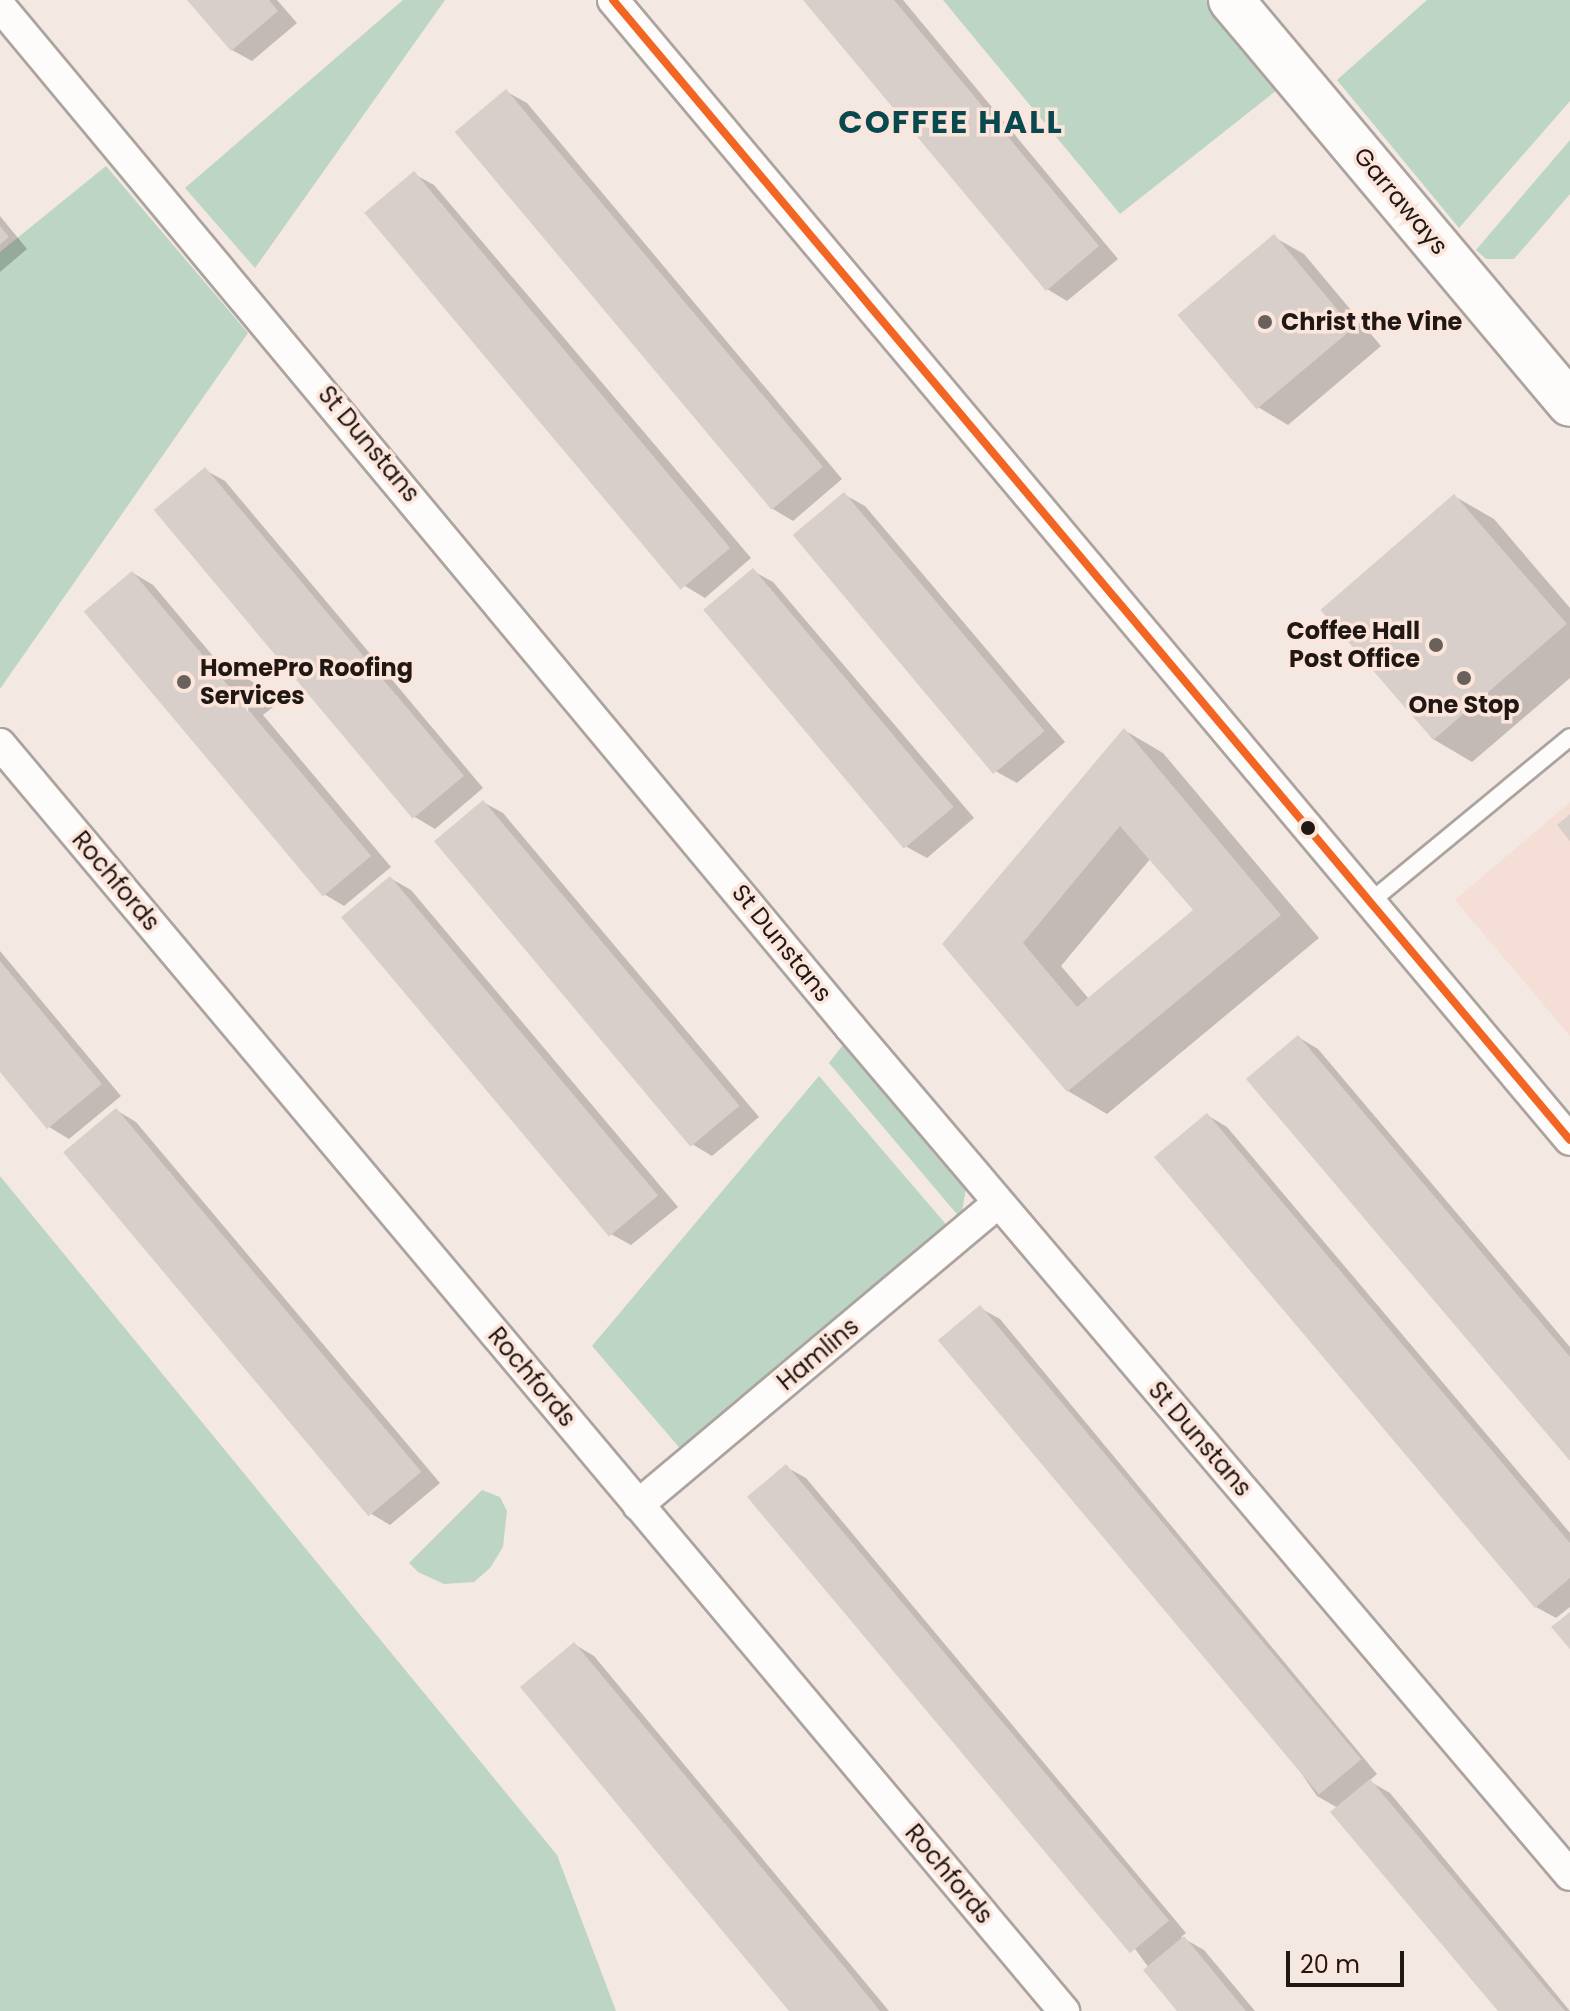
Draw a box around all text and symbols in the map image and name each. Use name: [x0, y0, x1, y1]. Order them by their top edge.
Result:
district label: COFFEE HALL: [838, 103, 1064, 141]
street label: Garraways: [1348, 142, 1454, 260]
place label: Christ the Vine: [1281, 308, 1462, 336]
marker: Christ the Vine: [1256, 313, 1274, 331]
street label: St Dunstans: [312, 380, 426, 508]
place label: Coffee Hall Post Office: [1286, 617, 1420, 673]
marker: Coffee Hall Post Office: [1427, 636, 1445, 654]
place label: HomePro Roofing Services: [200, 654, 413, 710]
marker: One Stop: [1455, 669, 1473, 687]
marker: HomePro Roofing Services: [175, 673, 193, 691]
place label: One Stop: [1409, 691, 1519, 719]
unlabelled marker: [1300, 820, 1316, 836]
street label: Rochfords: [66, 825, 166, 937]
street label: St Dunstans: [726, 879, 838, 1007]
street label: Hamlins: [771, 1312, 865, 1396]
street label: Rochfords: [482, 1321, 582, 1433]
street label: St Dunstans: [1142, 1376, 1258, 1502]
street label: Rochfords: [899, 1818, 999, 1930]
scale bar: [1290, 1935, 1408, 1985]
text: 20 m: [1300, 1948, 1360, 1981]

